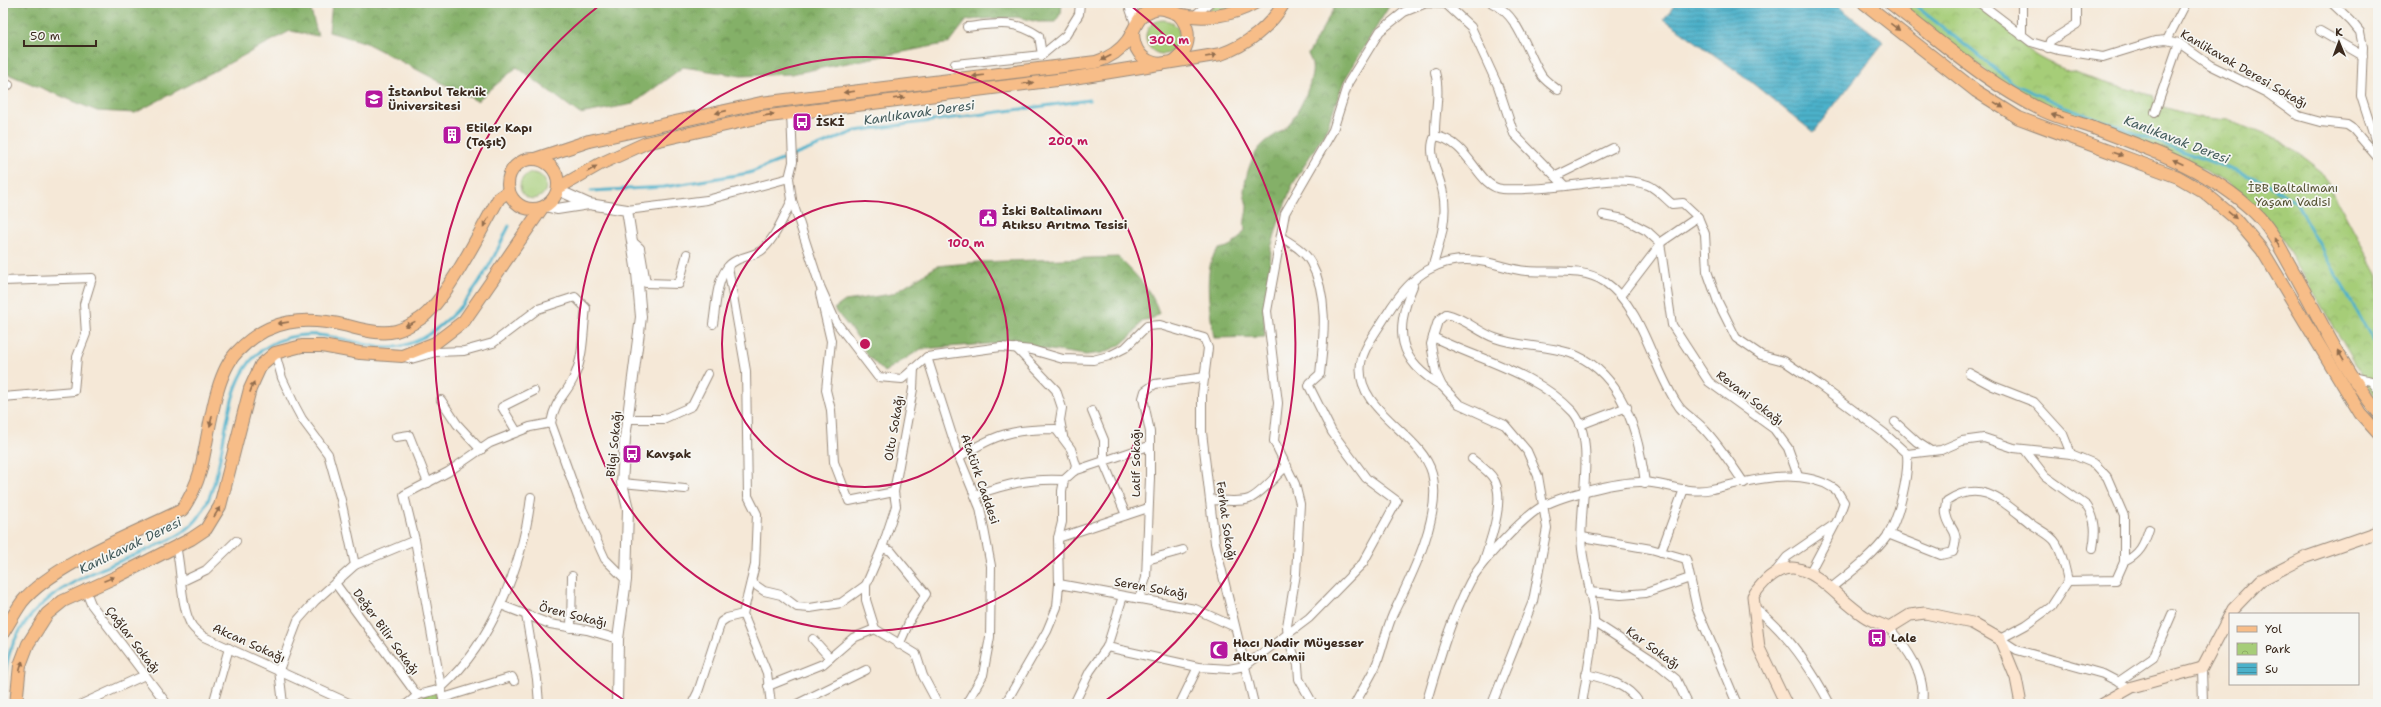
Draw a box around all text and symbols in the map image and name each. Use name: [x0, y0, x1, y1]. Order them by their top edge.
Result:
scale bar: [24, 22, 96, 48]
north arrow: [2319, 22, 2359, 62]
one-way arrow: [1889, 23, 1900, 31]
text: K: [2335, 25, 2343, 40]
street label: Kanlikavak Deresi Sokağı: [2177, 26, 2311, 112]
text: 50 m: [30, 28, 60, 44]
text: 300 m: [1149, 32, 1189, 48]
one-way arrow: [1205, 53, 1218, 59]
one-way arrow: [1100, 55, 1112, 61]
one-way arrow: [972, 73, 984, 79]
one-way arrow: [1022, 80, 1034, 86]
place label: İstanbul Teknik Üniversitesi: [388, 84, 487, 114]
school or university icon: İstanbul Teknik Üniversitesi: [363, 88, 385, 110]
one-way arrow: [843, 89, 855, 95]
one-way arrow: [893, 95, 905, 101]
water label: Kanlıkavak Deresi: [862, 96, 976, 129]
one-way arrow: [1993, 102, 2004, 109]
one-way arrow: [714, 110, 727, 116]
bus stop icon: İSKİ: [791, 111, 813, 133]
water label: Kanlıkavak Deresi: [2121, 111, 2232, 168]
one-way arrow: [763, 112, 775, 118]
one-way arrow: [2051, 112, 2063, 118]
place label: İSKİ: [816, 114, 845, 130]
place label: Etiler Kapı (Taşıt): [466, 120, 532, 150]
building icon: Etiler Kapı (Taşıt): [441, 124, 463, 146]
text: 200 m: [1048, 133, 1088, 149]
one-way arrow: [2113, 152, 2125, 158]
one-way arrow: [2172, 158, 2184, 164]
one-way arrow: [586, 165, 598, 172]
park label: İBB Baltalimanı Yaşam Vadisi: [2248, 180, 2338, 210]
place label: İski Baltalimanı Atıksu Arıtma Tesisi: [1002, 203, 1128, 233]
public building icon: İski Baltalimanı Atıksu Arıtma Tesisi: [977, 207, 999, 229]
one-way arrow: [2226, 211, 2237, 220]
one-way arrow: [482, 216, 489, 227]
text: 100 m: [948, 235, 985, 251]
one-way arrow: [2274, 237, 2281, 249]
one-way arrow: [277, 320, 289, 326]
one-way arrow: [404, 321, 415, 327]
centre of rings: [858, 337, 872, 351]
one-way arrow: [2337, 350, 2344, 362]
street label: Revani Sokağı: [1713, 367, 1787, 429]
one-way arrow: [249, 380, 255, 392]
street label: Oltu Sokağı: [880, 394, 908, 462]
street label: Bilgi Sokağı: [603, 410, 625, 478]
one-way arrow: [207, 415, 213, 428]
street label: Latif Sokağı: [1128, 429, 1144, 497]
street label: Atatürk Caddesi: [957, 432, 1003, 526]
bus stop icon: Kavşak: [621, 443, 643, 465]
place label: Kavşak: [646, 446, 691, 462]
street label: Ferhat Sokağı: [1213, 480, 1239, 562]
one-way arrow: [213, 506, 221, 517]
water label: Kanlıkavak Deresi: [76, 513, 185, 578]
street label: Seren Sokağı: [1113, 574, 1189, 602]
one-way arrow: [104, 576, 116, 582]
street label: Değer Bilir Sokağı: [349, 586, 423, 678]
street label: Ören Sokağı: [537, 599, 609, 631]
street label: Çağlar Sokağı: [102, 603, 164, 677]
legend: [2229, 613, 2359, 685]
street label: Akcan Sokağı: [210, 620, 288, 666]
text: Yol: [2265, 621, 2282, 637]
street label: Kar Sokağı: [1623, 623, 1683, 673]
bus stop icon: Lale: [1866, 627, 1888, 649]
place label: Lale: [1891, 630, 1917, 646]
place label: Hacı Nadir Müyesser Altun Camii: [1233, 635, 1365, 665]
mosque icon: Hacı Nadir Müyesser Altun Camii: [1208, 639, 1230, 661]
text: Park: [2265, 641, 2291, 657]
one-way arrow: [18, 659, 24, 672]
text: Su: [2265, 661, 2278, 677]

